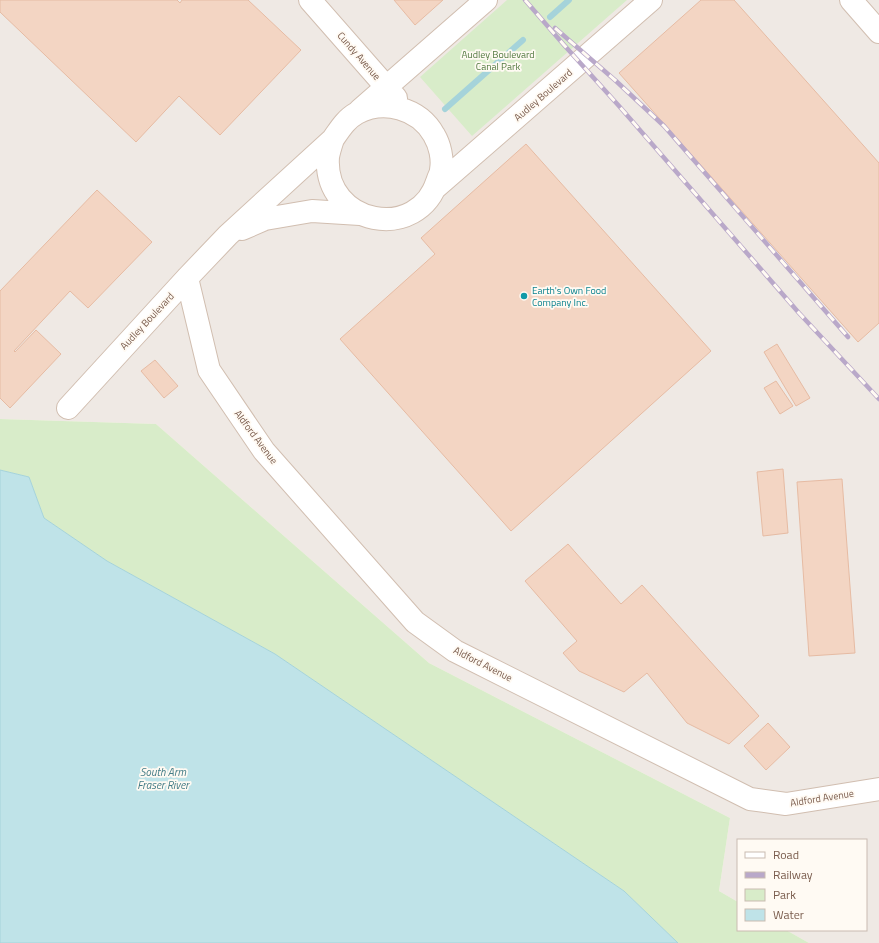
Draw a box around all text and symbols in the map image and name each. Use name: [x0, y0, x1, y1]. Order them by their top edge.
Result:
street label: Cundy Avenue: [334, 29, 384, 83]
park label: Audley Boulevard Canal Park: [461, 47, 535, 74]
street label: Audley Boulevard: [510, 65, 576, 125]
place label: Earth's Own Food Company Inc.: [532, 283, 606, 310]
street label: Audley Boulevard: [117, 289, 177, 353]
marker: Earth's Own Food Company Inc.: [519, 291, 529, 301]
street label: Aldford Avenue: [231, 407, 281, 467]
street label: Aldford Avenue: [451, 643, 515, 685]
water label: South Arm Fraser River: [137, 764, 190, 793]
street label: Aldford Avenue: [789, 786, 855, 810]
legend: [737, 839, 867, 931]
text: Road: [773, 845, 799, 864]
text: Railway: [773, 865, 813, 884]
text: Park: [773, 885, 796, 904]
text: Water: [773, 905, 804, 924]

